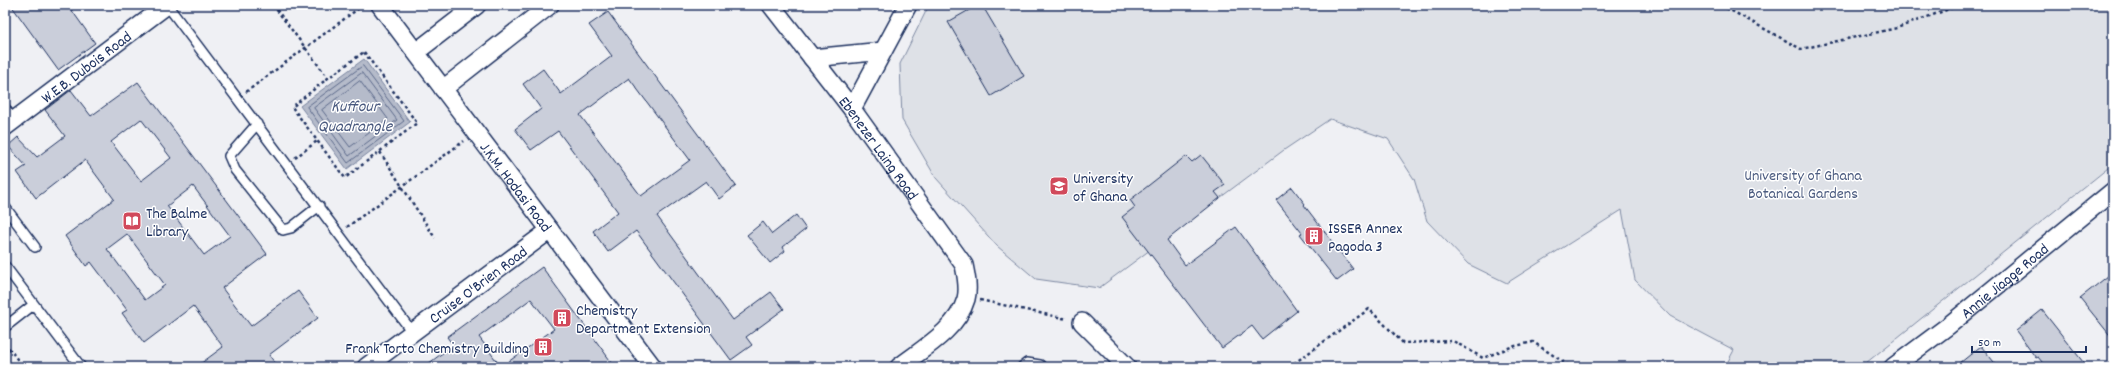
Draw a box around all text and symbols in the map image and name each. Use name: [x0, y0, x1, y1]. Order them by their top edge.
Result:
street label: W.E.B. Dubois Road: [37, 26, 137, 110]
street label: Ebenezer Laing Road: [832, 92, 923, 206]
water label: Kuffour Quadrangle: [318, 96, 394, 140]
street label: J.K.M. Hodasi Road: [473, 138, 556, 238]
park label: University of Ghana Botanical Gardens: [1744, 165, 1862, 206]
place label: University of Ghana: [1073, 168, 1133, 209]
school or university icon: University of Ghana: [1048, 175, 1070, 197]
place label: The Balme Library: [146, 203, 207, 244]
library icon: The Balme Library: [121, 210, 143, 232]
place label: ISSER Annex Pagoda 3: [1328, 218, 1402, 259]
building icon: ISSER Annex Pagoda 3: [1303, 225, 1325, 247]
street label: Annie Jiagge Road: [1956, 239, 2055, 325]
street label: Cruise O'Brien Road: [425, 242, 533, 330]
place label: Chemistry Department Extension: [576, 300, 711, 341]
building icon: Chemistry Department Extension: [551, 307, 573, 329]
scale bar: [1972, 328, 2086, 354]
text: 50 m: [1978, 335, 2001, 352]
building icon: Frank Torto Chemistry Building: [532, 336, 554, 358]
place label: Frank Torto Chemistry Building: [345, 338, 529, 361]

